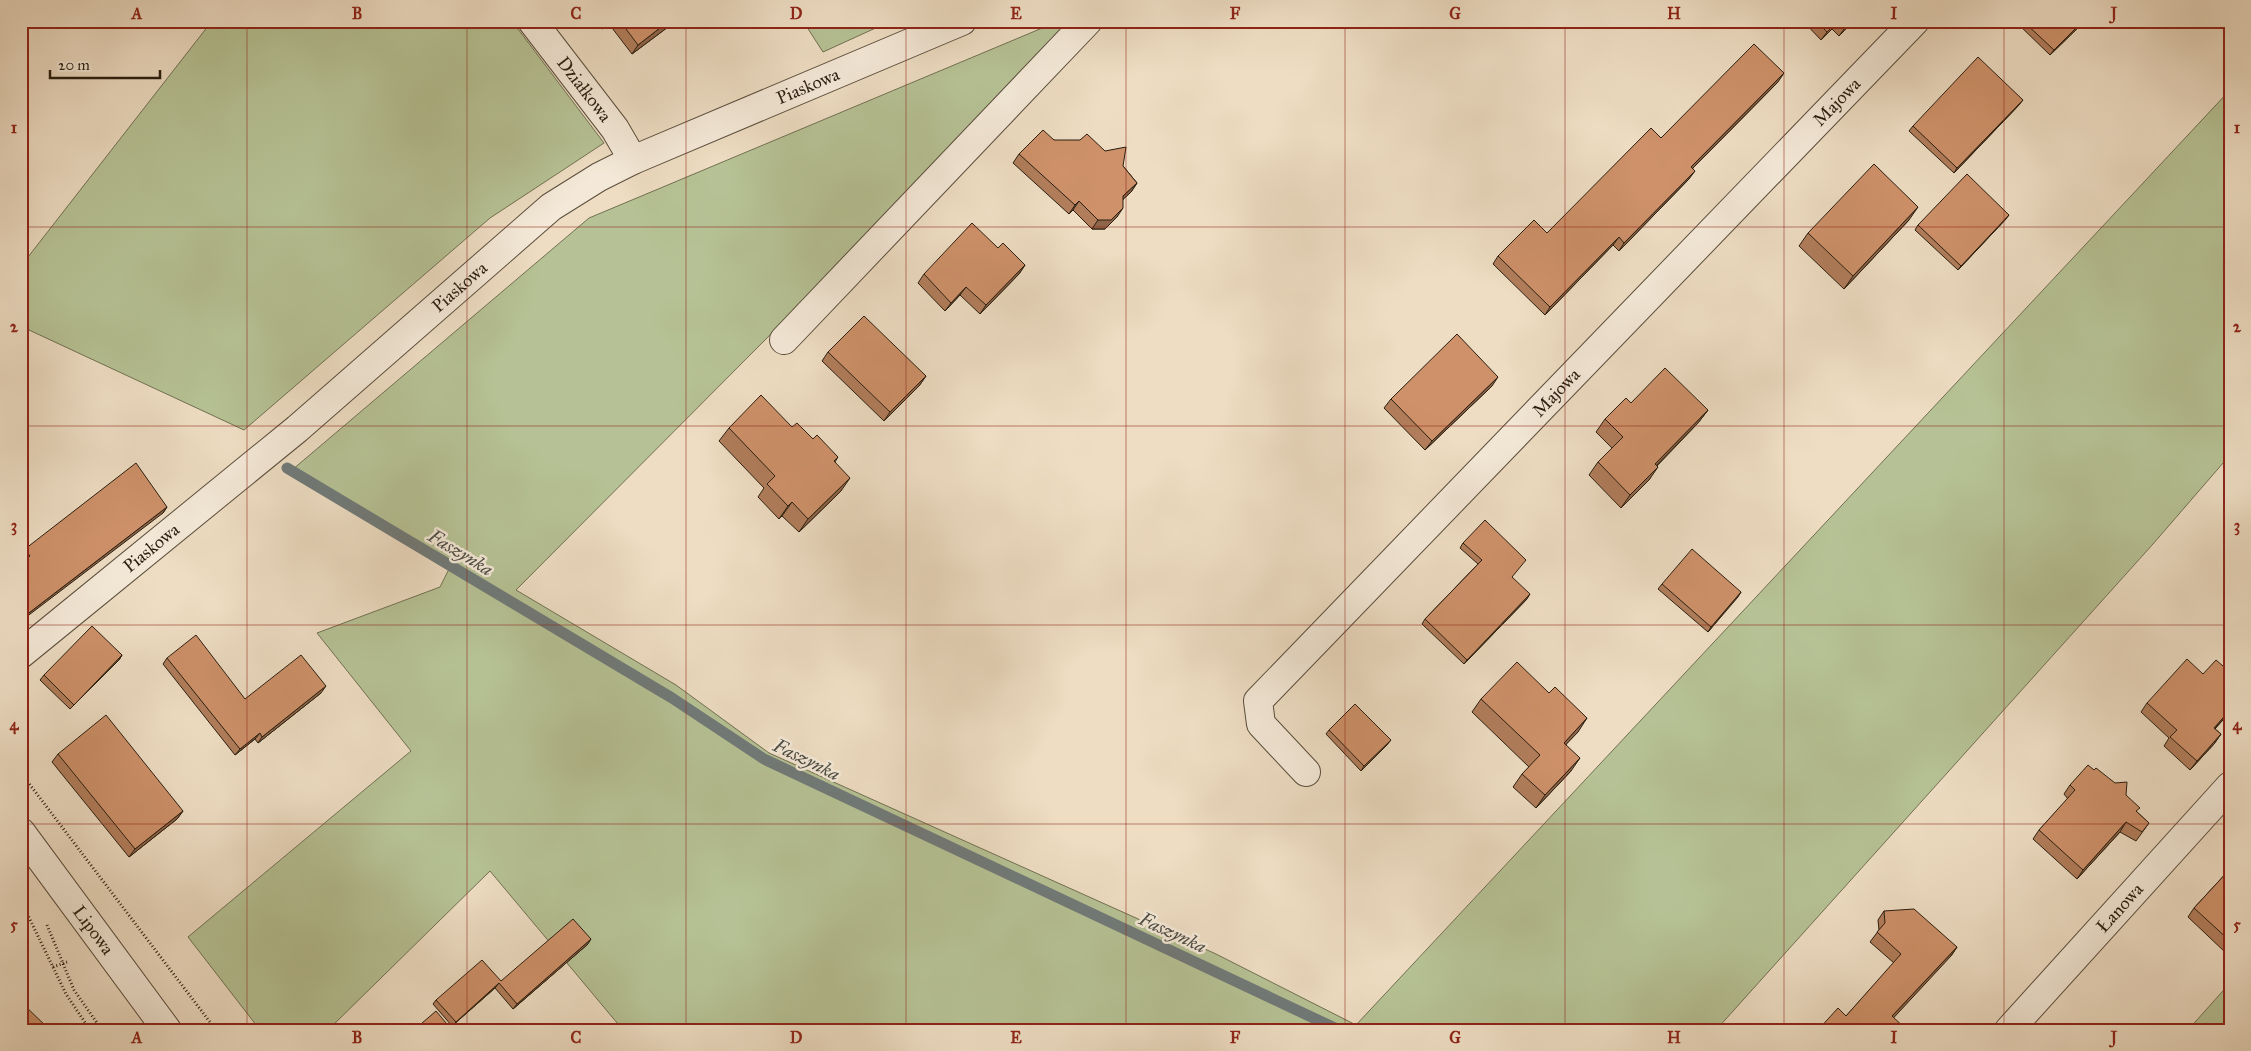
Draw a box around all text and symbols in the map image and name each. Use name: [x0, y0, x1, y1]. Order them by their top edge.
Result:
text: A: [131, 4, 143, 23]
text: B: [352, 4, 362, 23]
text: C: [571, 4, 582, 23]
text: D: [790, 4, 803, 23]
text: E: [1010, 4, 1022, 23]
text: F: [1230, 4, 1241, 23]
text: G: [1449, 4, 1461, 23]
text: H: [1667, 4, 1681, 23]
text: I: [1891, 4, 1898, 23]
text: J: [2109, 4, 2118, 24]
scale bar: [50, 48, 160, 80]
street label: Działkowa: [552, 52, 617, 127]
text: 20 m: [58, 56, 90, 74]
street label: Piaskowa: [773, 63, 843, 109]
street label: Majowa: [1808, 73, 1866, 131]
text: 1: [11, 118, 18, 137]
text: 1: [2234, 118, 2241, 137]
street label: Piaskowa: [427, 257, 492, 317]
text: 2: [10, 317, 19, 336]
text: 2: [2233, 317, 2242, 336]
street label: Majowa: [1528, 363, 1585, 421]
text: 3: [11, 516, 17, 536]
text: 3: [2234, 516, 2240, 536]
street label: Piaskowa: [119, 518, 184, 577]
water label: Faszynka: [423, 524, 497, 581]
text: 4: [10, 715, 20, 735]
text: 4: [2233, 715, 2243, 735]
water label: Faszynka: [769, 733, 844, 785]
street label: Łanowa: [2092, 878, 2148, 937]
street label: Lipowa: [68, 901, 119, 959]
water label: Faszynka: [1135, 907, 1210, 958]
text: 5: [10, 915, 18, 934]
text: 5: [2233, 915, 2241, 934]
text: A: [131, 1028, 143, 1047]
text: B: [352, 1028, 362, 1047]
text: C: [571, 1028, 582, 1047]
text: D: [790, 1028, 803, 1047]
text: E: [1010, 1028, 1022, 1047]
text: F: [1230, 1028, 1241, 1047]
text: G: [1449, 1028, 1461, 1047]
text: H: [1667, 1028, 1681, 1047]
text: I: [1891, 1028, 1898, 1047]
text: J: [2109, 1028, 2118, 1048]

